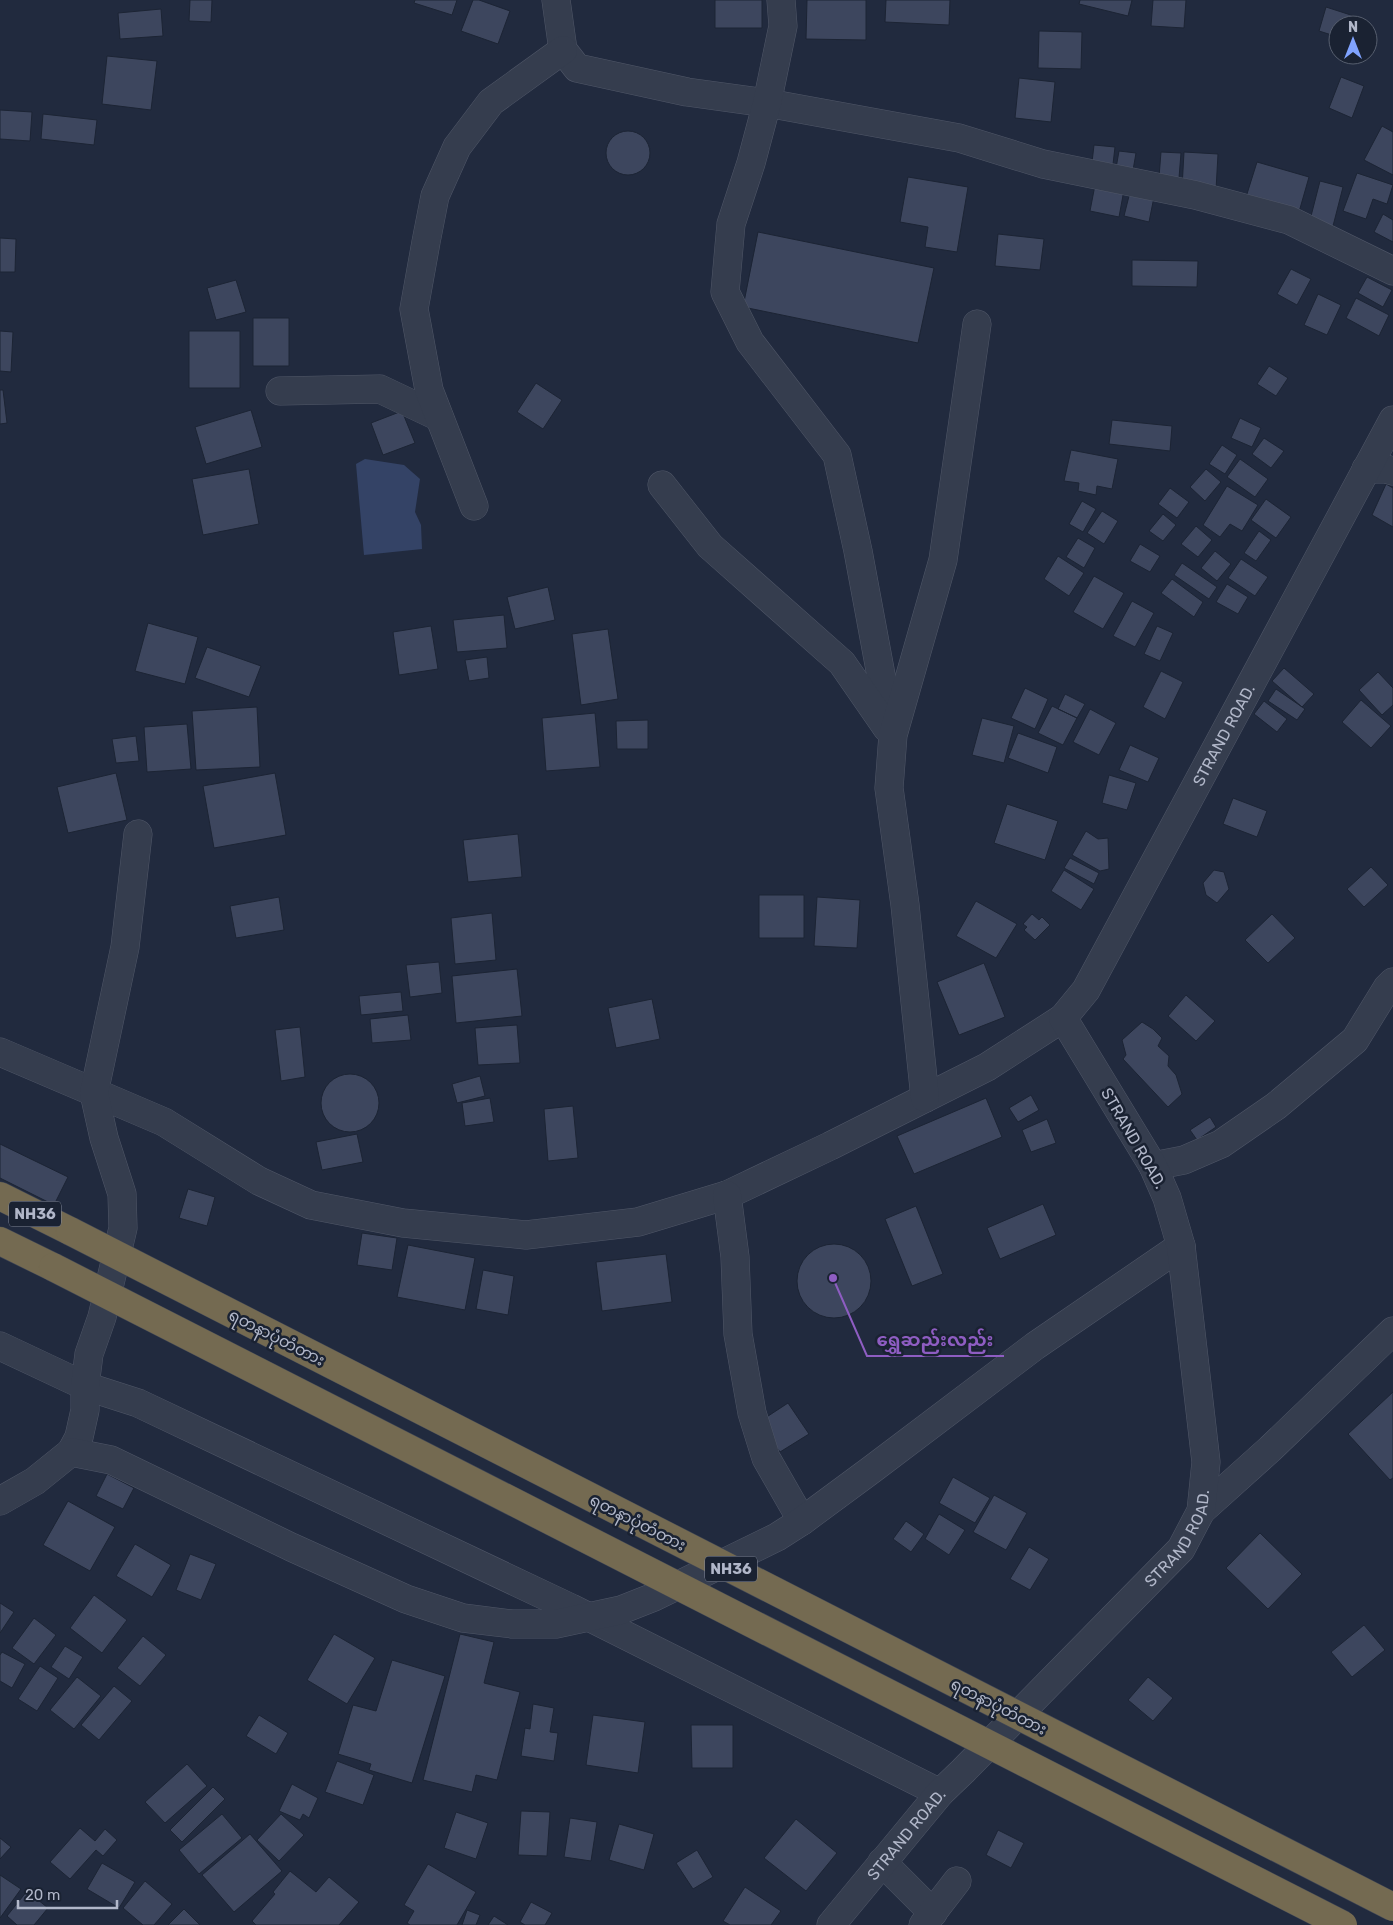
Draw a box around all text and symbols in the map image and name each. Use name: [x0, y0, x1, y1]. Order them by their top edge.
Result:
north arrow: [1328, 15, 1378, 65]
text: N: [1348, 19, 1358, 36]
street label: STRAND ROAD.: [1189, 681, 1259, 789]
street label: STRAND ROAD.: [1097, 1085, 1170, 1192]
road number: NH36: [9, 1202, 61, 1226]
street label: ရတနာပုံတံတား: [223, 1305, 328, 1374]
callout: ရွှေဆည်းလည်း: [867, 1323, 1004, 1356]
text: ရွှေဆည်းလည်း: [877, 1328, 993, 1354]
street label: STRAND ROAD.: [1140, 1489, 1213, 1591]
street label: ရတနာပုံတံတား: [584, 1490, 689, 1559]
road number: NH36: [705, 1556, 757, 1582]
street label: ရတနာပုံတံတား: [945, 1674, 1050, 1743]
street label: STRAND ROAD.: [863, 1784, 949, 1884]
scale bar: [18, 1878, 116, 1910]
text: 20 m: [25, 1886, 60, 1904]

